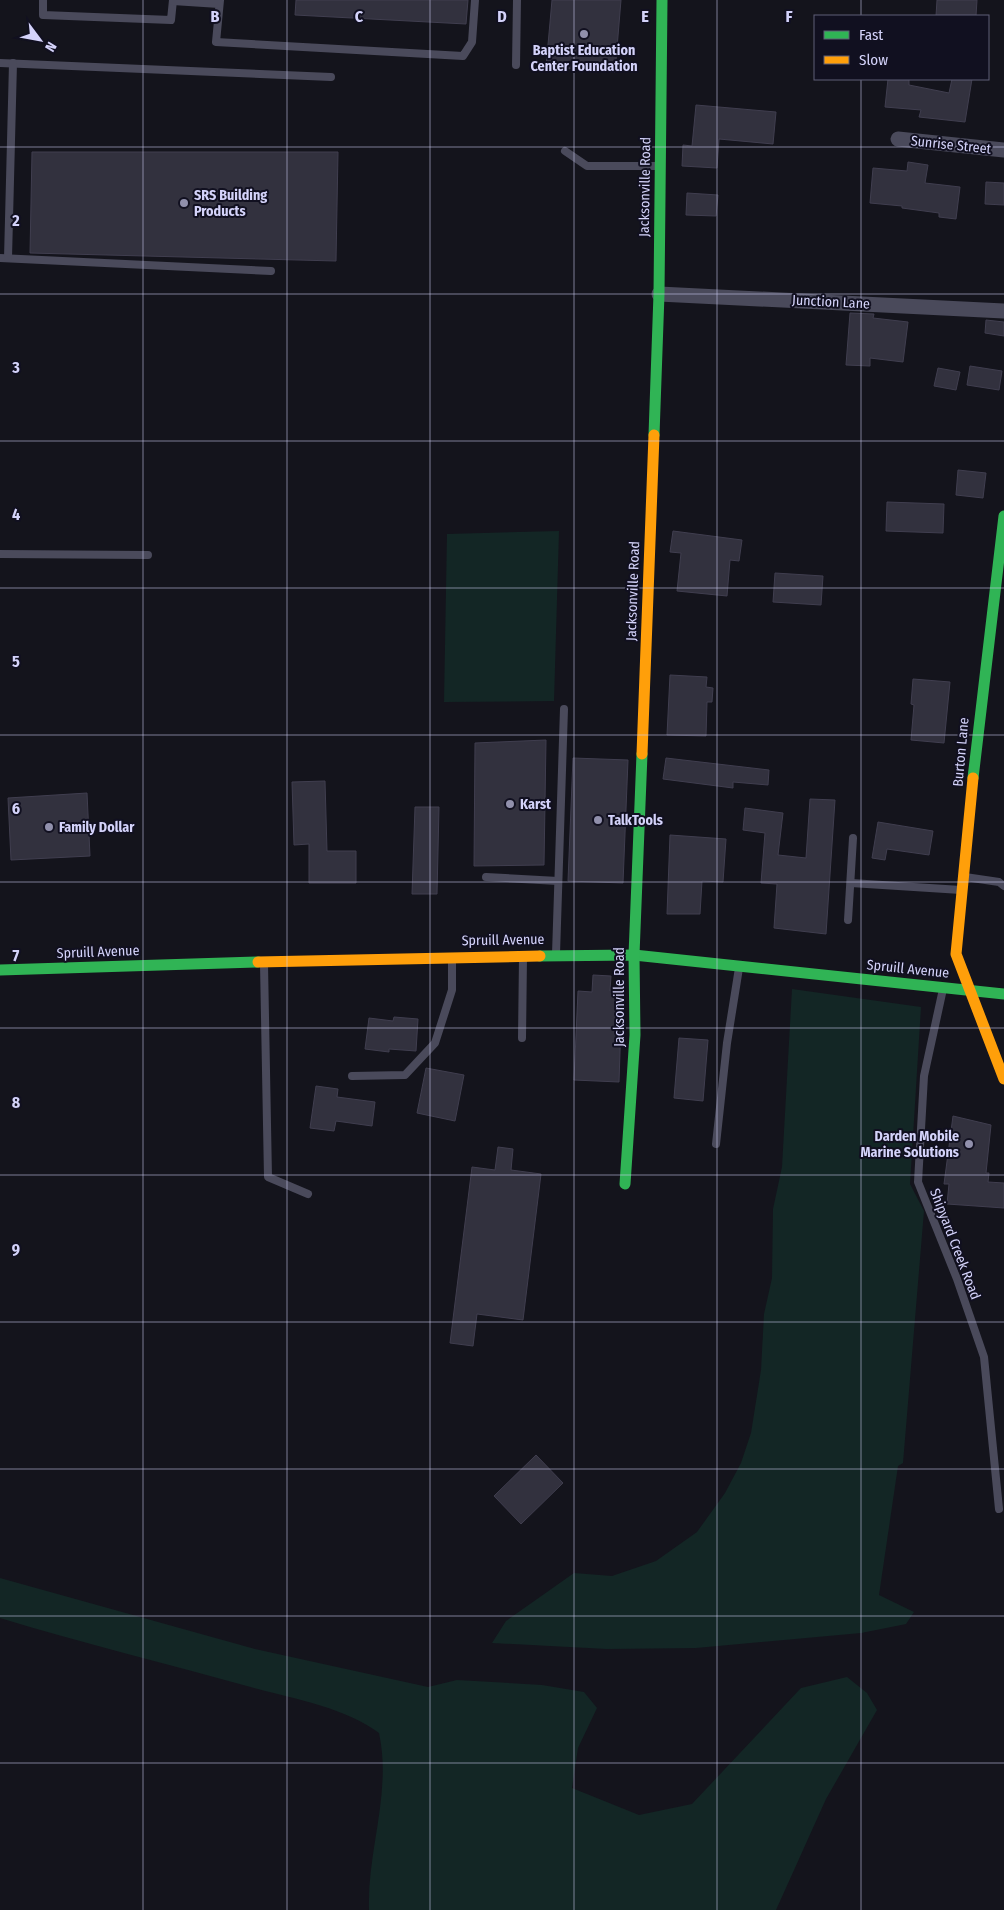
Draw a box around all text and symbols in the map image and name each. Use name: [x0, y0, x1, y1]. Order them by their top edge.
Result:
text: B: [211, 7, 220, 26]
text: C: [355, 7, 364, 26]
text: D: [497, 7, 507, 26]
text: E: [641, 7, 649, 26]
text: F: [785, 7, 793, 26]
north arrow: [15, 15, 65, 65]
legend: [814, 15, 989, 80]
text: Fast: [859, 26, 883, 44]
marker: Baptist Education Center Foundation: [578, 28, 590, 40]
text: N: [41, 39, 60, 55]
place label: Baptist Education Center Foundation: [530, 42, 638, 75]
text: Slow: [859, 51, 888, 69]
street label: Sunrise Street: [910, 132, 992, 158]
street label: Jacksonville Road: [636, 137, 654, 237]
place label: SRS Building Products: [194, 187, 267, 220]
marker: SRS Building Products: [178, 197, 190, 209]
text: 2: [11, 211, 20, 230]
street label: Junction Lane: [792, 291, 870, 313]
text: 3: [11, 358, 20, 377]
text: 4: [12, 505, 20, 524]
street label: Jacksonville Road: [623, 541, 643, 641]
text: 5: [12, 652, 20, 671]
street label: Burton Lane: [950, 717, 973, 787]
place label: Karst: [520, 796, 552, 813]
marker: Karst: [504, 798, 516, 810]
text: 6: [12, 799, 20, 818]
place label: TalkTools: [608, 812, 663, 829]
marker: TalkTools: [592, 814, 604, 826]
place label: Family Dollar: [59, 819, 135, 836]
marker: Family Dollar: [43, 821, 55, 833]
street label: Spruill Avenue: [461, 931, 545, 949]
street label: Spruill Avenue: [56, 942, 140, 962]
text: 7: [13, 946, 20, 965]
street label: Jacksonville Road: [611, 947, 628, 1047]
street label: Spruill Avenue: [866, 956, 950, 982]
text: 8: [12, 1093, 21, 1112]
place label: Darden Mobile Marine Solutions: [861, 1128, 959, 1161]
marker: Darden Mobile Marine Solutions: [963, 1138, 975, 1150]
street label: Shipyard Creek Road: [926, 1186, 984, 1302]
text: 9: [12, 1240, 20, 1259]

